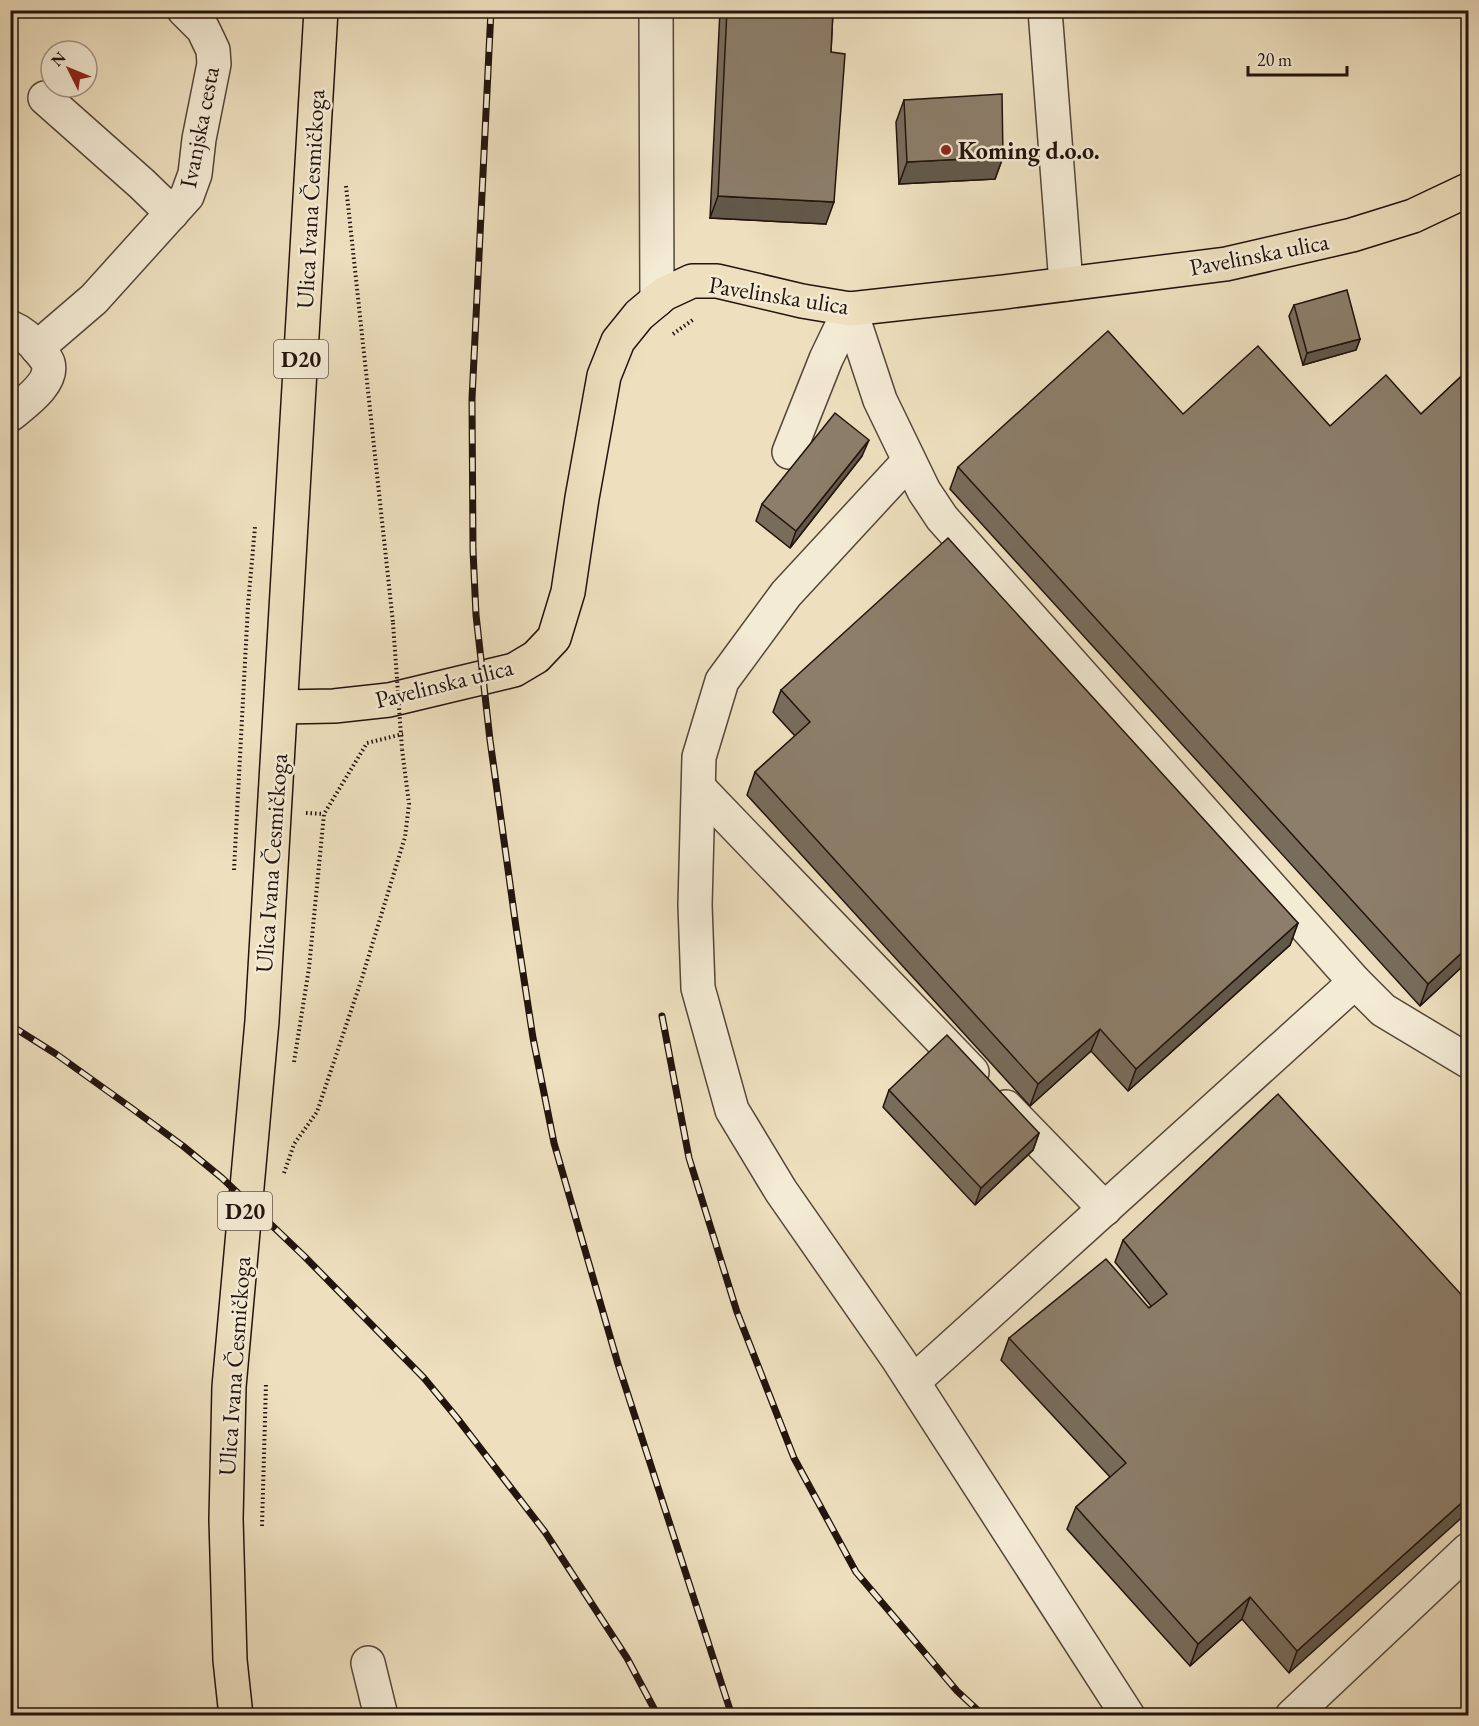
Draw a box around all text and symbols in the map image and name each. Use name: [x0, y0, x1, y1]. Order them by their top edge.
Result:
north arrow: [39, 39, 99, 99]
scale bar: [1248, 39, 1347, 77]
text: N: [46, 47, 71, 71]
text: 20 m: [1257, 48, 1292, 71]
street label: Ivanjska cesta: [172, 63, 226, 190]
street label: Ulica Ivana Česmičkoga: [289, 88, 331, 310]
place label: Koming d.o.o.: [958, 135, 1100, 167]
marker: Koming d.o.o.: [939, 143, 953, 157]
street label: Pavelinska ulica: [1187, 225, 1332, 283]
street label: Pavelinska ulica: [707, 269, 852, 321]
road number: D20: [274, 340, 328, 378]
street label: Pavelinska ulica: [372, 651, 517, 715]
street label: Ulica Ivana Česmičkoga: [248, 752, 294, 974]
road number: D20: [218, 1192, 272, 1230]
street label: Ulica Ivana Česmičkoga: [211, 1255, 257, 1477]

